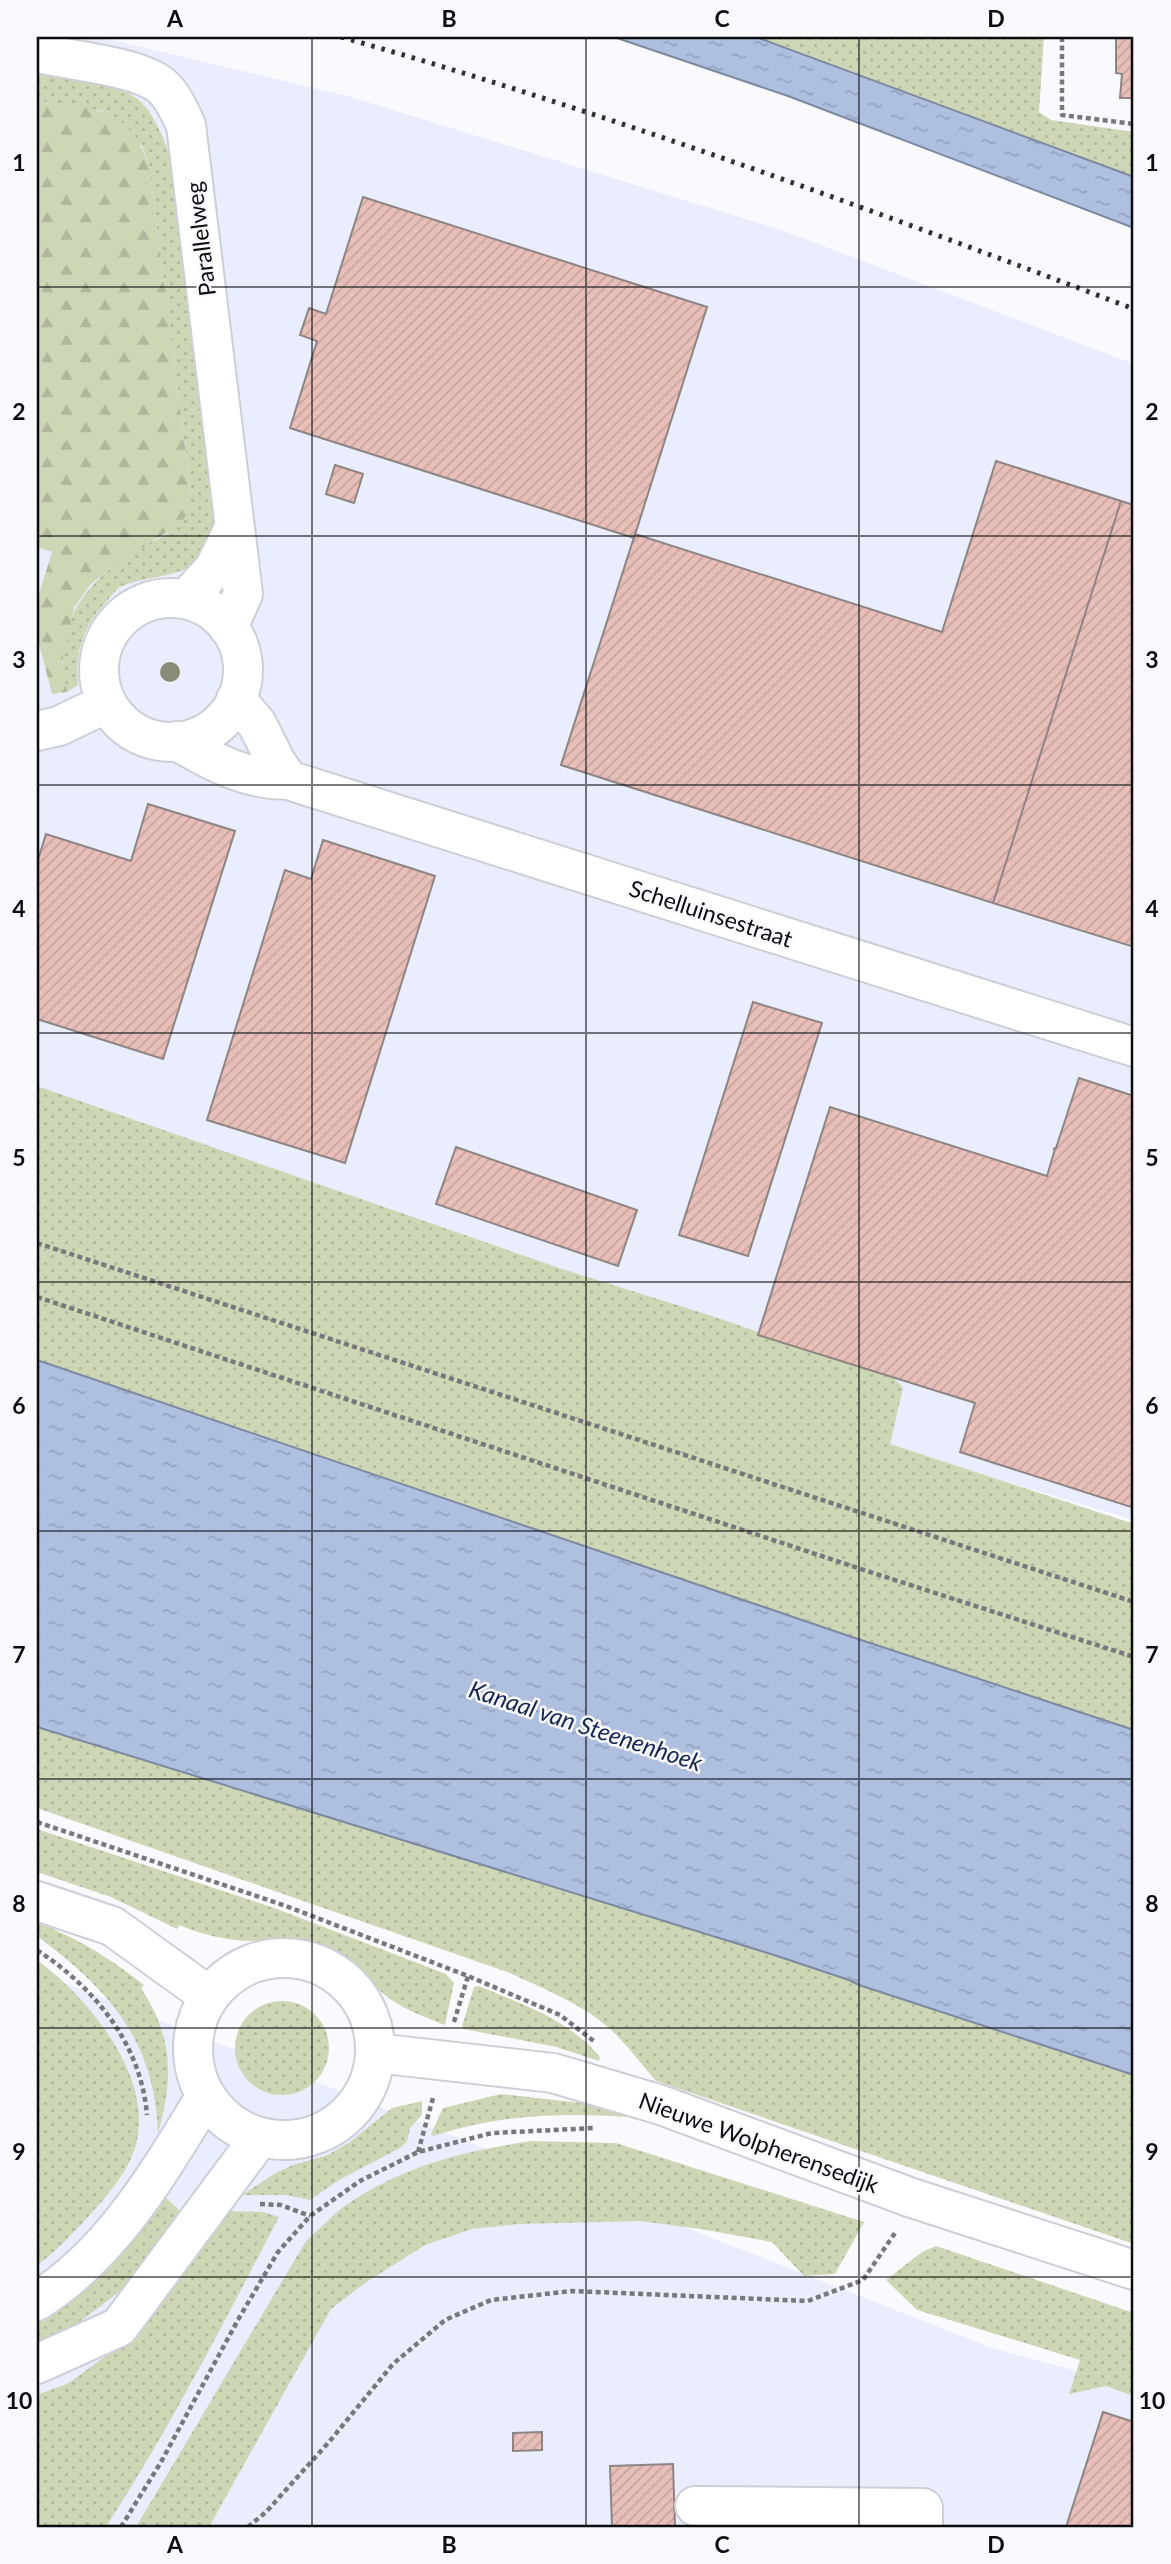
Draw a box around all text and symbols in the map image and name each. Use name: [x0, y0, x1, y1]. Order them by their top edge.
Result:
text: A: [166, 4, 184, 32]
text: B: [441, 4, 457, 32]
text: C: [714, 4, 730, 32]
text: D: [987, 4, 1005, 32]
text: 1: [12, 148, 26, 176]
text: 1: [1145, 148, 1159, 176]
street label: Parallelweg: [179, 180, 221, 298]
text: 2: [12, 397, 26, 425]
text: 2: [1145, 397, 1159, 425]
text: 3: [12, 645, 26, 673]
text: 3: [1145, 645, 1159, 673]
street label: Schelluinsestraat: [626, 873, 797, 953]
text: 4: [12, 894, 26, 922]
text: 4: [1145, 894, 1159, 922]
text: 5: [12, 1143, 26, 1171]
text: 5: [1145, 1143, 1159, 1171]
text: 6: [12, 1391, 26, 1419]
text: 6: [1145, 1391, 1159, 1419]
text: 7: [12, 1640, 26, 1668]
text: 7: [1145, 1640, 1159, 1668]
water label: Kanaal van Steenenhoek: [466, 1674, 707, 1777]
text: 8: [12, 1889, 26, 1917]
text: 8: [1145, 1889, 1159, 1917]
street label: Nieuwe Wolpherensedijk: [635, 2086, 883, 2199]
text: 9: [12, 2137, 26, 2165]
text: 9: [1145, 2137, 1159, 2165]
text: 10: [6, 2386, 32, 2414]
text: 10: [1139, 2386, 1165, 2414]
text: A: [166, 2530, 184, 2558]
text: B: [441, 2530, 457, 2558]
text: C: [714, 2530, 730, 2558]
text: D: [987, 2530, 1005, 2558]

